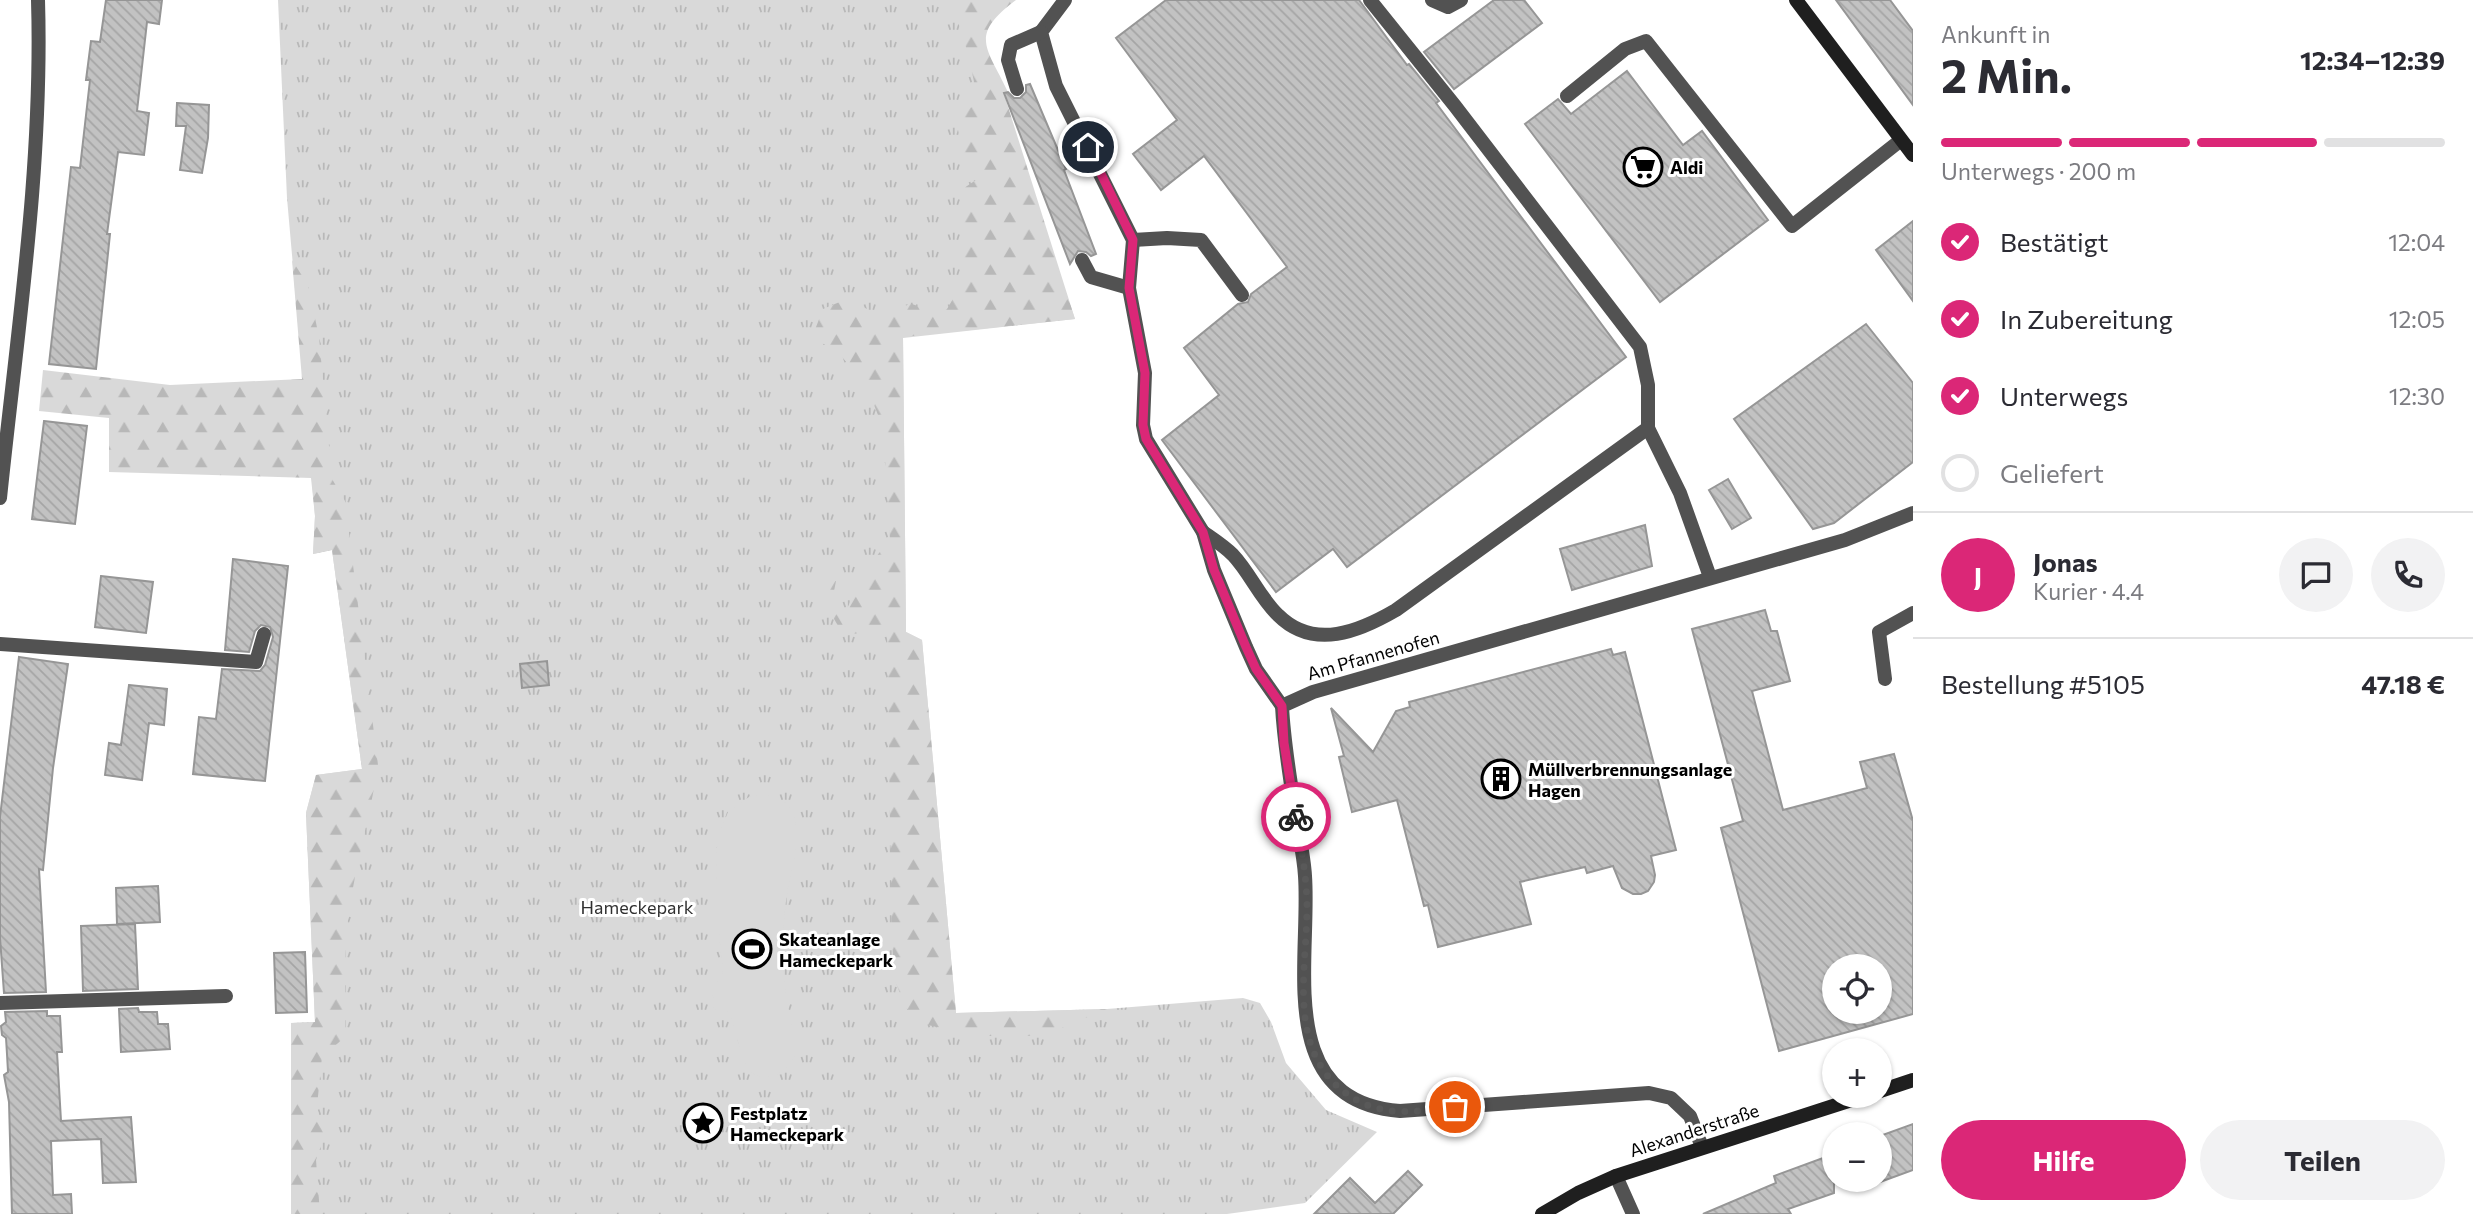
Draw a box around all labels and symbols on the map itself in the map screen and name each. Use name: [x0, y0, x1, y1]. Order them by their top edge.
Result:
pin: [1058, 117, 1118, 177]
supermarket icon: Aldi: [1622, 146, 1664, 188]
place label: Aldi: [1670, 156, 1703, 178]
street label: Am Pfannenofen: [1304, 626, 1442, 684]
building icon: Müllverbrennungsanlage Hagen: [1480, 758, 1522, 800]
place label: Müllverbrennungsanlage Hagen: [1528, 758, 1732, 801]
courier: [1261, 782, 1331, 852]
park label: Hameckepark: [581, 896, 694, 918]
sports icon: Skateanlage Hameckepark: [731, 928, 773, 970]
place label: Skateanlage Hameckepark: [779, 928, 894, 971]
pin: [1425, 1077, 1485, 1137]
street label: Alexanderstraße: [1626, 1099, 1762, 1161]
place icon: Festplatz Hameckepark: [682, 1102, 724, 1144]
place label: Festplatz Hameckepark: [730, 1102, 845, 1145]

